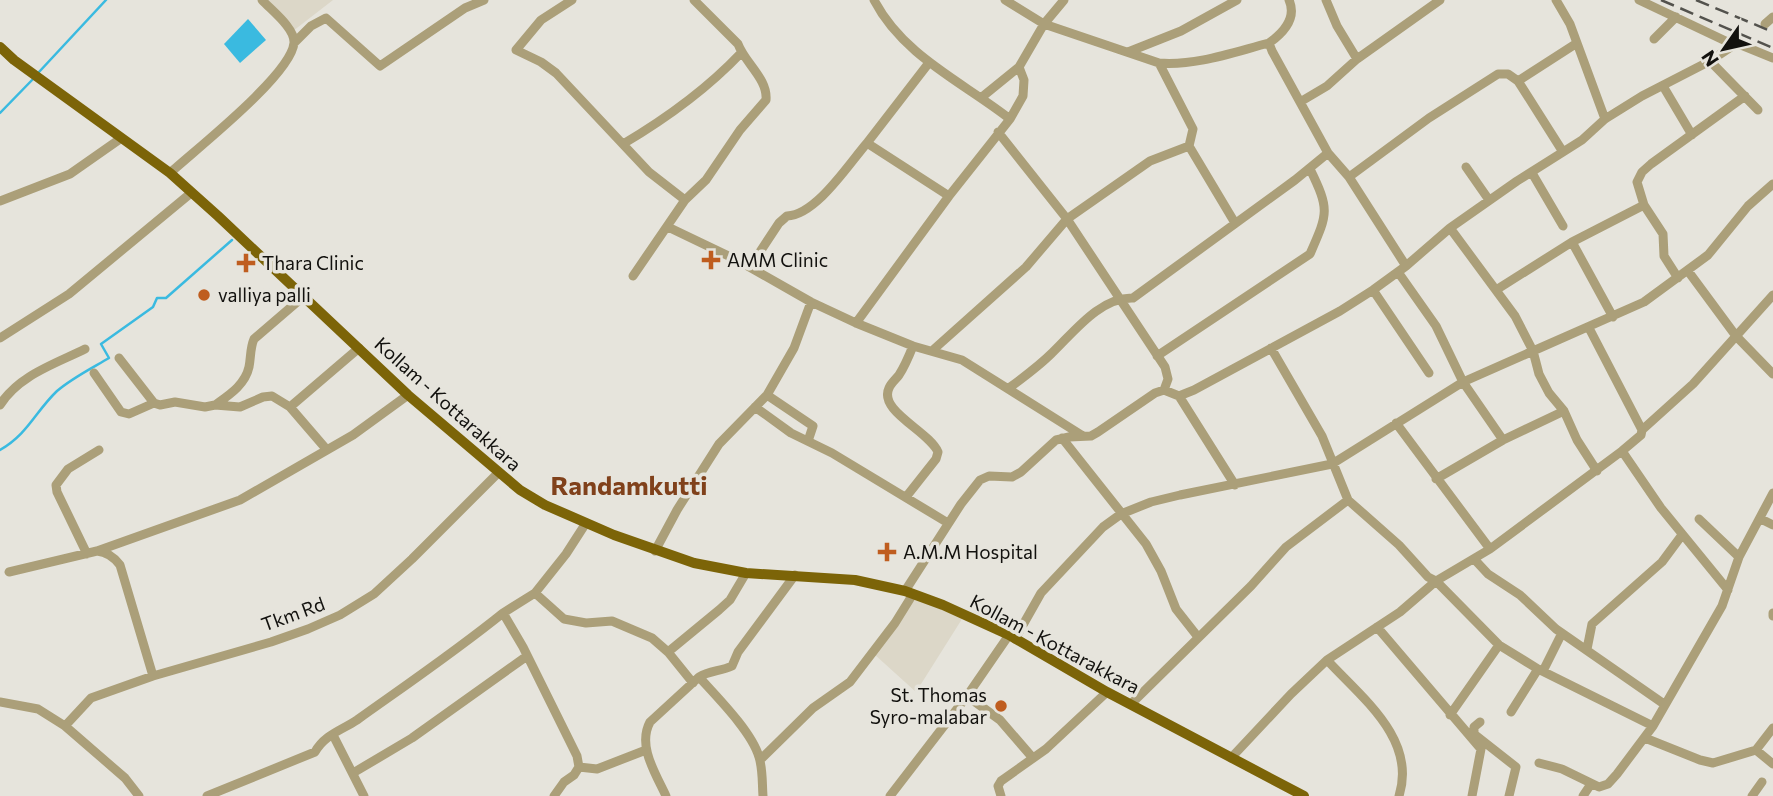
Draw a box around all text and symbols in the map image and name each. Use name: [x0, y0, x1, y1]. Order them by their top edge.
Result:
north arrow: [1689, 14, 1759, 84]
text: N: [1696, 46, 1723, 71]
place label: AMM Clinic: [727, 248, 828, 271]
marker: AMM Clinic: [701, 250, 721, 270]
place label: Thara Clinic: [262, 251, 364, 274]
marker: Thara Clinic: [236, 253, 256, 273]
place label: valliya palli: [218, 283, 311, 306]
marker: valliya palli: [196, 287, 212, 303]
street label: Kollam - Kottarakkara: [370, 332, 526, 475]
district label: Randamkutti: [550, 469, 708, 500]
place label: A.M.M Hospital: [903, 540, 1038, 563]
marker: A.M.M Hospital: [877, 542, 897, 562]
street label: Kollam - Kottarakkara: [966, 589, 1144, 698]
street label: Tkm Rd: [258, 591, 328, 636]
place label: St. Thomas Syro-malabar: [870, 683, 987, 728]
marker: St. Thomas Syro-malabar: [993, 698, 1009, 714]

